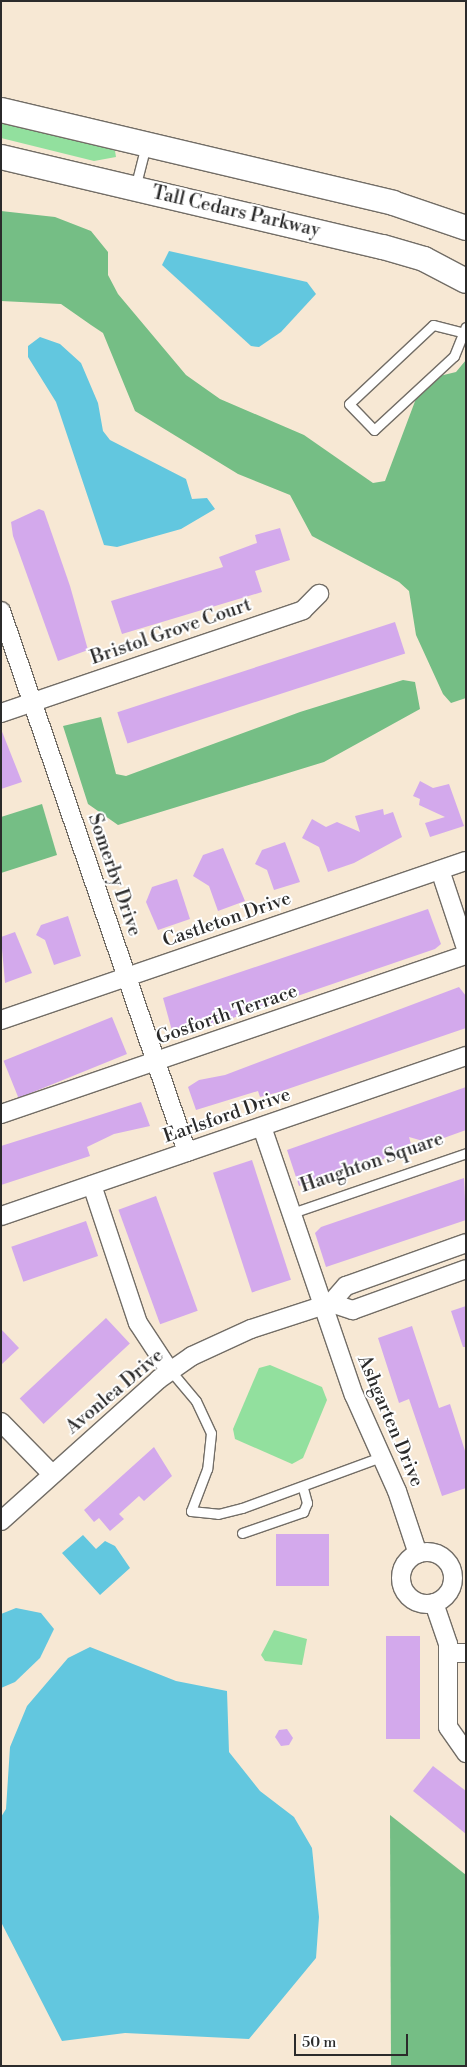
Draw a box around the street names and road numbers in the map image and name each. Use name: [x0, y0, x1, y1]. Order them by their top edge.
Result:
street label: Tall Cedars Parkway: [150, 182, 322, 242]
street label: Bristol Grove Court: [88, 594, 254, 670]
street label: Somerby Drive: [82, 811, 146, 939]
street label: Castleton Drive: [160, 887, 294, 953]
street label: Gosforth Terrace: [153, 980, 301, 1050]
street label: Earlsford Drive: [160, 1084, 294, 1148]
street label: Haughton Square: [297, 1128, 447, 1198]
street label: Avonlea Drive: [62, 1345, 168, 1439]
street label: Ashgarten Drive: [352, 1352, 428, 1490]

